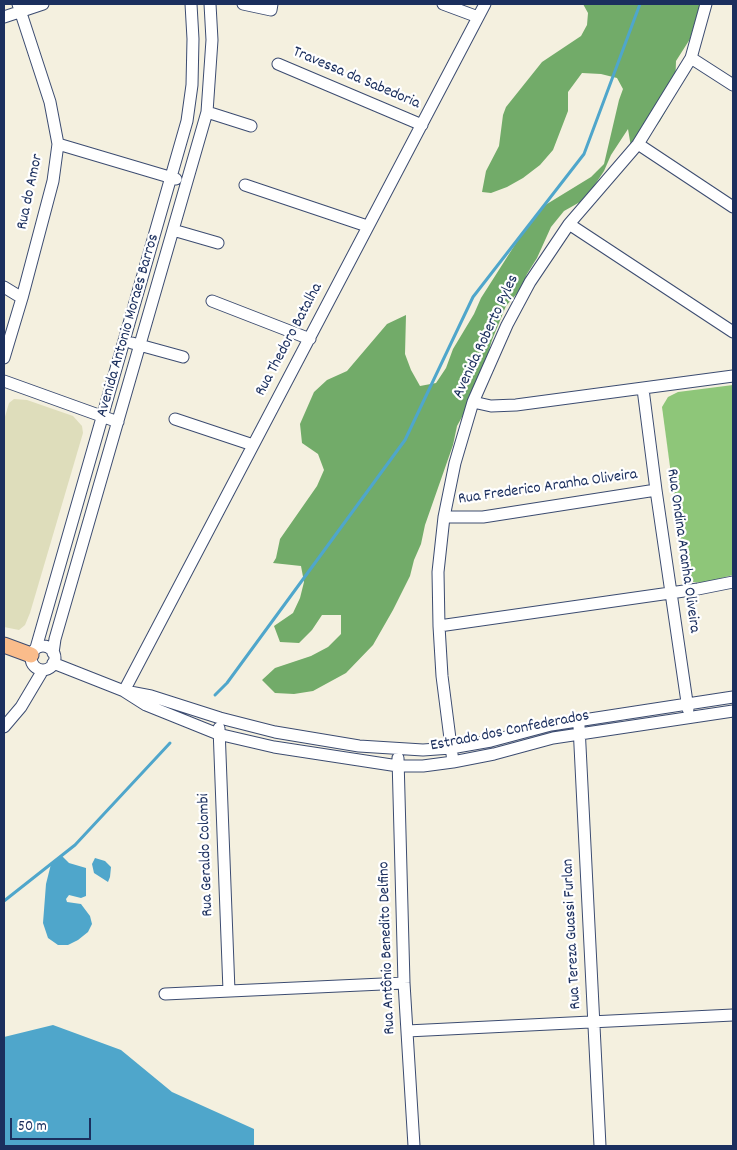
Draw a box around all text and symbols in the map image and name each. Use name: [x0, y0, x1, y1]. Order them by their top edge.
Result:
street label: Travessa da Sabedoria: [289, 44, 423, 114]
street label: Rua do Amor: [14, 152, 48, 232]
street label: Avenida Antonio Moraes Barros: [94, 232, 164, 420]
street label: Avenida Roberto Pyles: [450, 272, 524, 402]
street label: Rua Thedoro Batalha: [252, 280, 328, 400]
street label: Rua Frederico Aranha Oliveira: [457, 466, 639, 510]
street label: Rua Ondina Aranha Oliveira: [661, 468, 703, 634]
street label: Estrada dos Confederados: [429, 707, 591, 757]
street label: Rua Geraldo Colombi: [195, 793, 219, 917]
street label: Rua Tereza Guassi Furlan: [559, 858, 587, 1010]
street label: Rua Antônio Benedito Delfino: [375, 861, 401, 1035]
scale bar: [12, 1108, 94, 1140]
text: 50 m: [18, 1116, 47, 1138]

